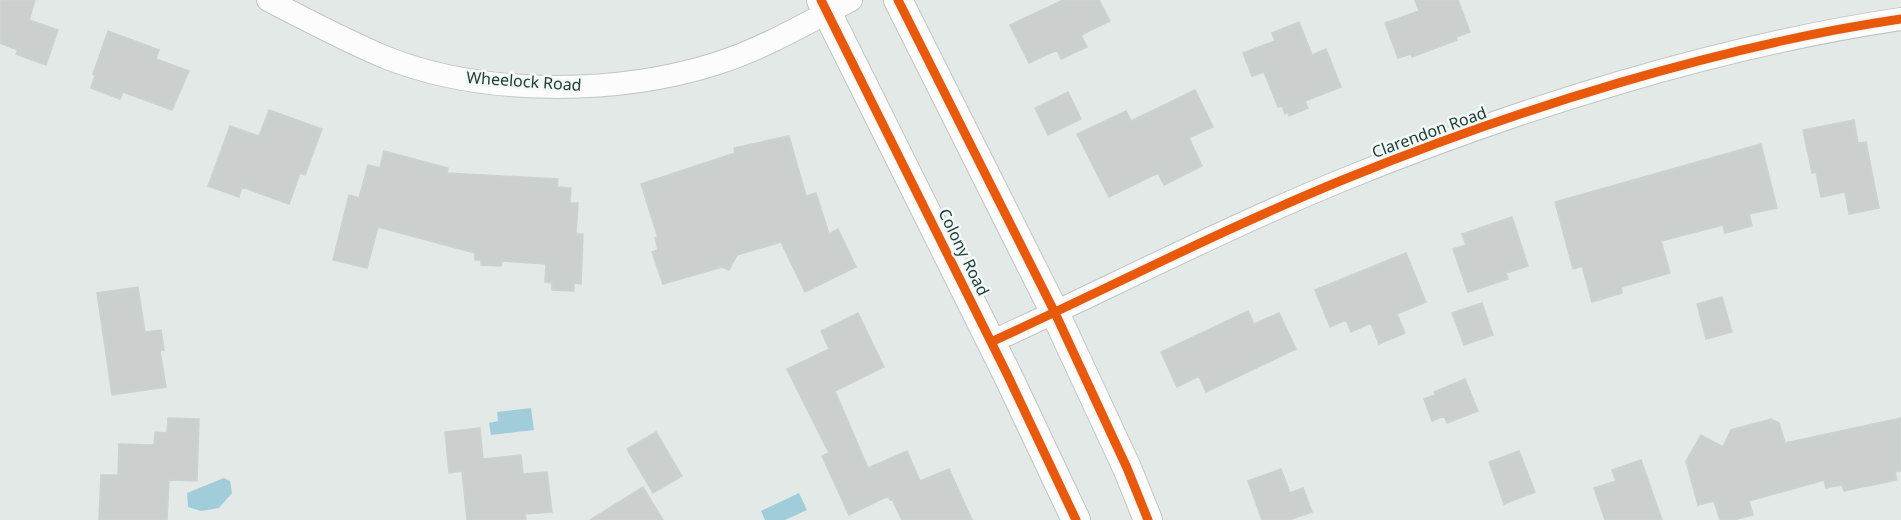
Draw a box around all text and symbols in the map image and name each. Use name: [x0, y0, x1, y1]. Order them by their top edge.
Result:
street label: Wheelock Road: [466, 66, 582, 96]
street label: Clarendon Road: [1369, 101, 1489, 163]
street label: Colony Road: [933, 205, 995, 299]

